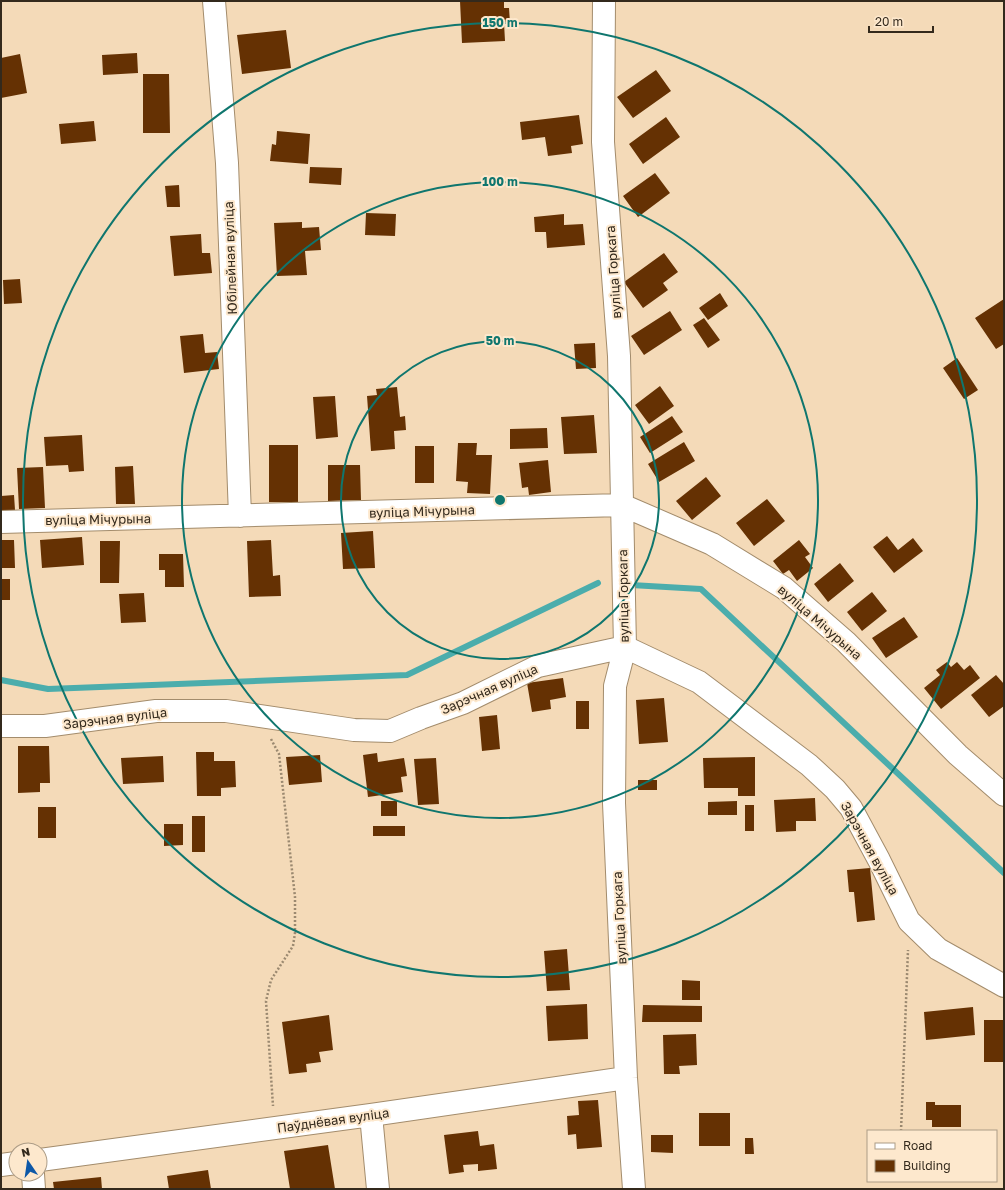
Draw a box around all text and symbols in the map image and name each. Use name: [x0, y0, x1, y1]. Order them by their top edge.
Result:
scale bar: [869, 8, 933, 34]
text: 20 m: [875, 14, 903, 29]
text: 150 m: [483, 15, 517, 30]
text: 100 m: [482, 174, 518, 189]
street label: Юбілейная вуліца: [220, 201, 240, 315]
street label: вуліца Горкага: [602, 225, 624, 319]
text: 50 m: [486, 333, 514, 348]
centre of rings: [493, 493, 507, 507]
street label: вуліца Мічурына: [369, 501, 475, 521]
street label: вуліца Мічурына: [45, 510, 151, 528]
street label: вуліца Горкага: [614, 549, 632, 643]
street label: вуліца Мічурына: [775, 581, 865, 663]
street label: Зарэчная вуліца: [438, 660, 540, 718]
street label: Зарэчная вуліца: [62, 704, 168, 732]
street label: Зарэчная вуліца: [838, 798, 902, 898]
street label: вуліца Горкага: [609, 871, 629, 965]
street label: Паўднёвая вуліца: [276, 1104, 390, 1136]
legend: [867, 1130, 997, 1182]
text: Road: [903, 1138, 932, 1153]
north arrow: [8, 1142, 48, 1182]
text: N: [20, 1144, 31, 1159]
text: Building: [903, 1158, 951, 1173]

